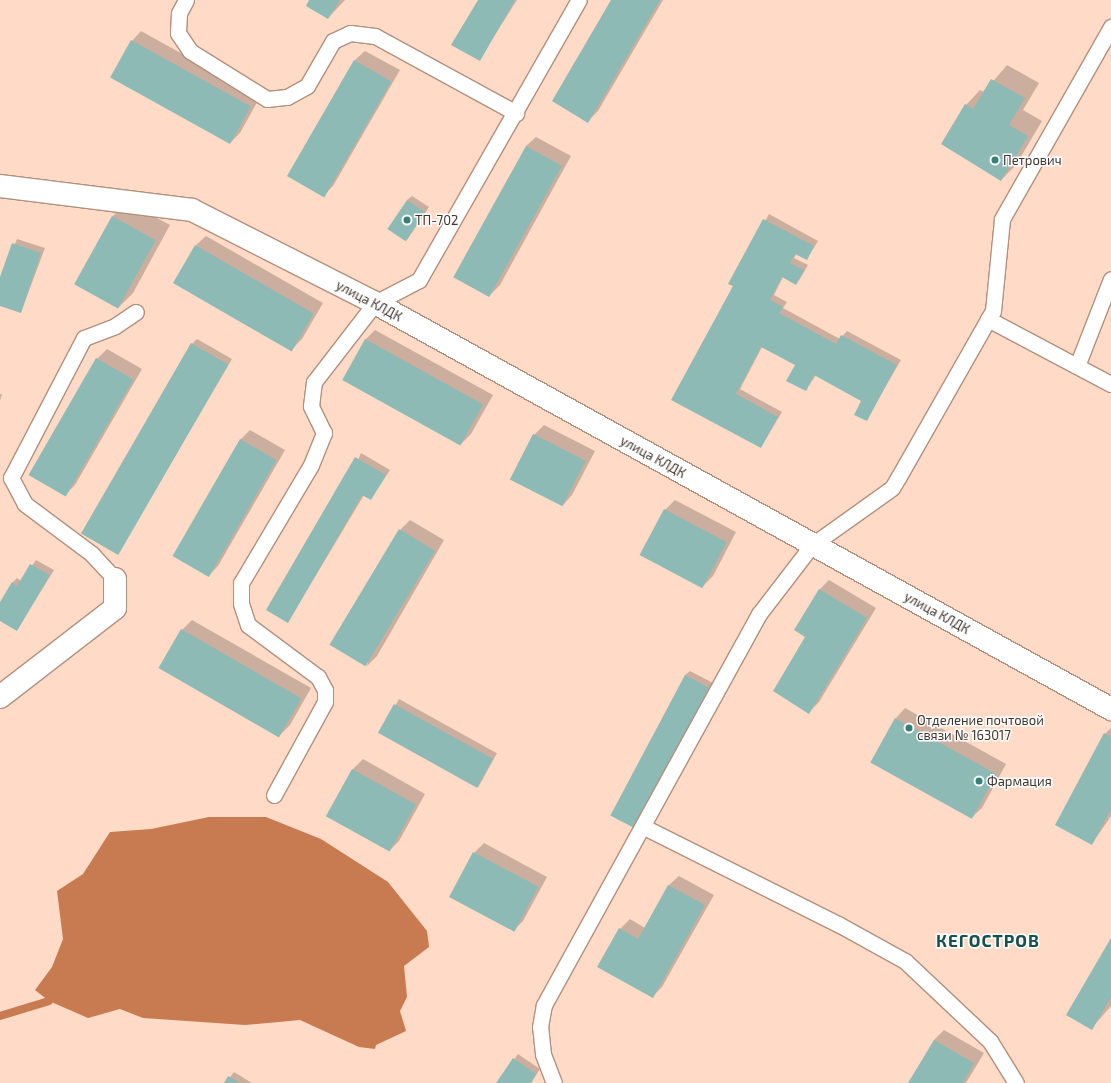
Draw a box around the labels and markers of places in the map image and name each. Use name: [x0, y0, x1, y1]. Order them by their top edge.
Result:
place label: Петрович: [1003, 152, 1062, 168]
marker: Петрович: [990, 155, 1000, 165]
place label: ТП-702: [415, 212, 458, 228]
marker: ТП-702: [402, 215, 412, 225]
place label: Отделение почтовой связи № 163017: [917, 713, 1044, 744]
marker: Отделение почтовой связи № 163017: [904, 723, 914, 733]
place label: Фармация: [987, 773, 1052, 789]
marker: Фармация: [974, 776, 984, 786]

